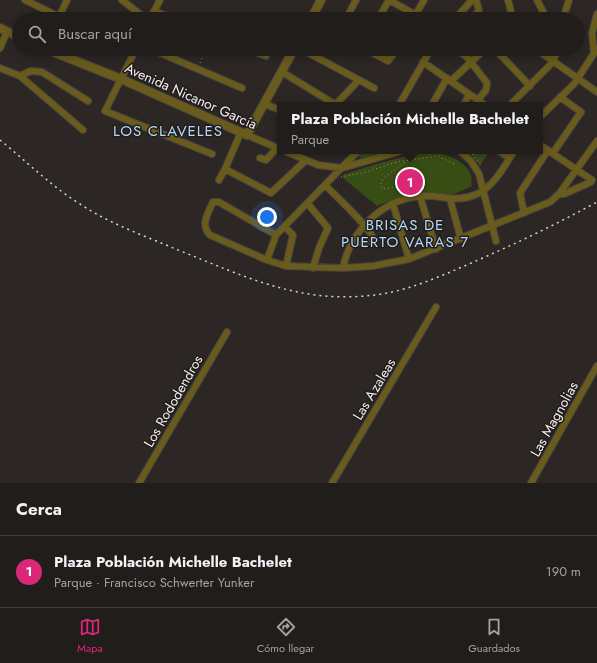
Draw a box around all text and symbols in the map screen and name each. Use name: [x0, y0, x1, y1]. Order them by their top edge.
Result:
search box: [12, 12, 585, 56]
icon: search: [26, 23, 48, 45]
text: Buscar aquí: [58, 23, 132, 45]
street label: Avenida Nicanor García: [122, 58, 260, 134]
popup: [277, 102, 543, 154]
text: Plaza Población Michelle Bachelet: [291, 108, 529, 130]
district label: LOS CLAVELES: [113, 120, 223, 142]
text: Parque: [291, 130, 329, 149]
pin: 1: [397, 167, 423, 197]
your location: [257, 207, 277, 227]
district label: BRISAS DE PUERTO VARAS 7: [341, 214, 469, 253]
street label: Los Rododendros: [139, 351, 208, 451]
street label: Las Azaleas: [348, 354, 400, 424]
street label: Las Magnolias: [525, 377, 583, 460]
text: Cerca: [16, 497, 62, 521]
text: Plaza Población Michelle Bachelet: [54, 551, 292, 573]
text: 1: [26, 562, 32, 581]
text: 190 m: [546, 562, 581, 581]
text: Parque · Francisco Schwerter Yunker: [54, 573, 254, 592]
tab: Mapa: [77, 616, 103, 656]
tab: Cómo llegar: [257, 616, 314, 656]
tab: Guardados: [468, 616, 520, 656]

